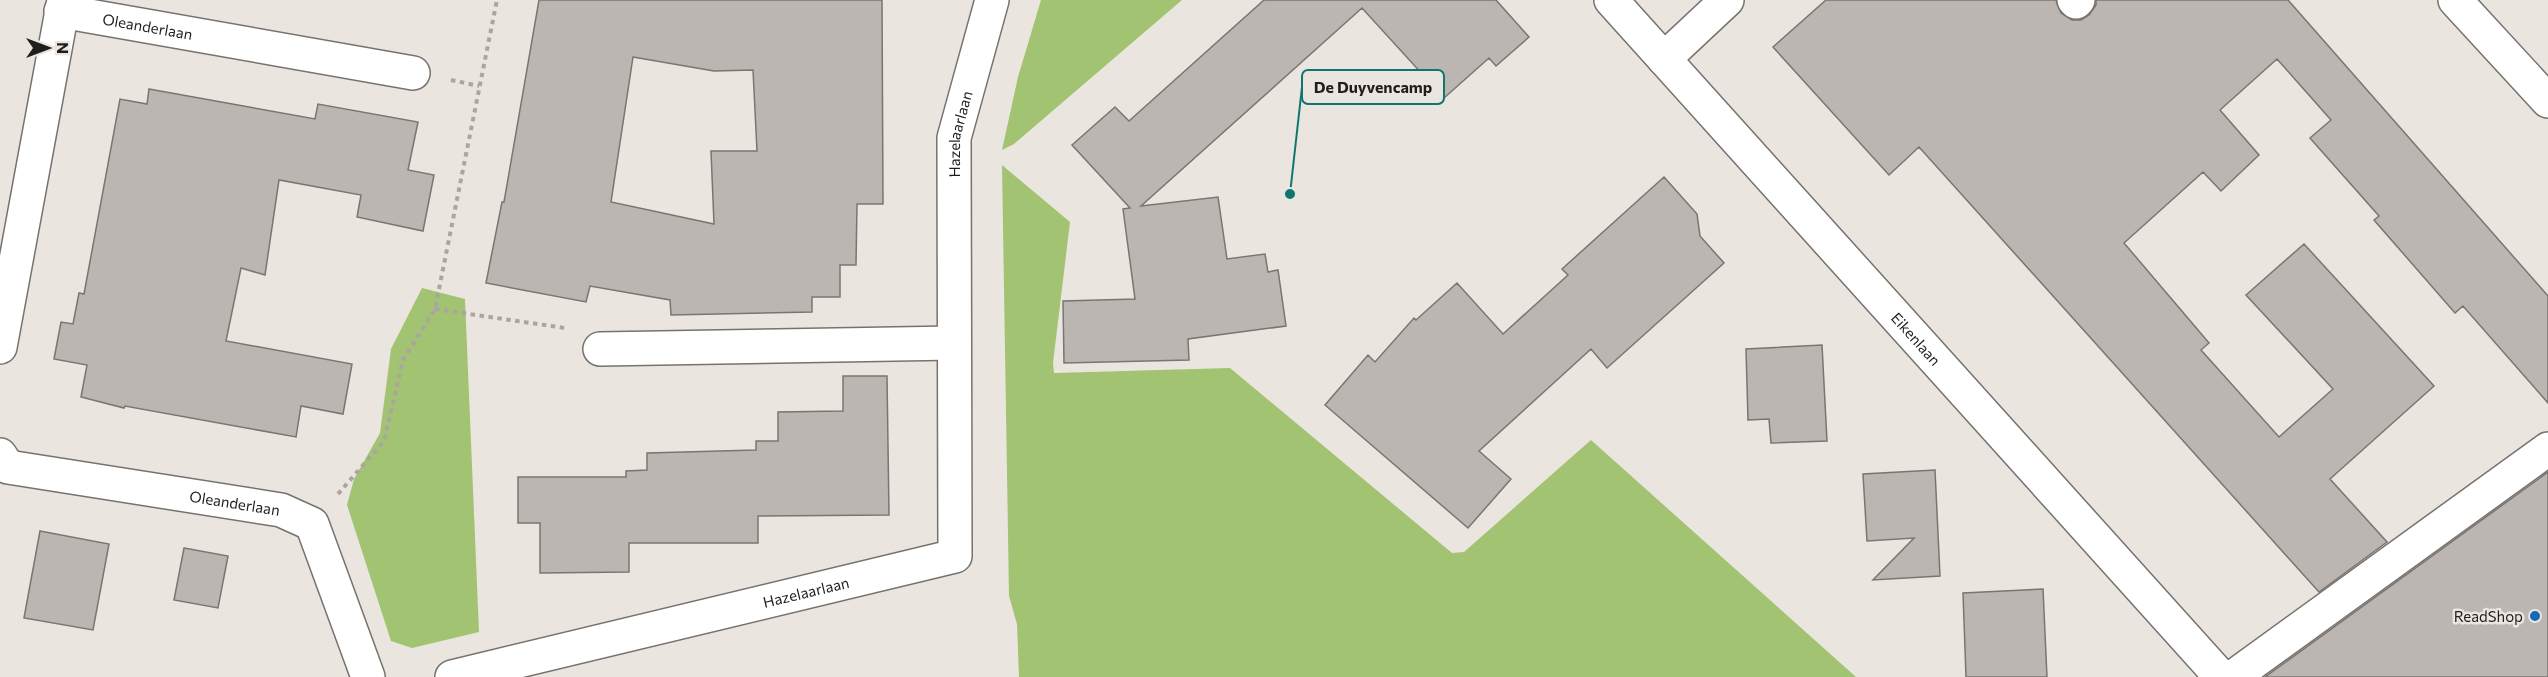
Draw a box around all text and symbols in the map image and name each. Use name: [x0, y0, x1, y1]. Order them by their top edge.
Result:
street label: Oleanderlaan: [101, 9, 194, 43]
north arrow: [18, 18, 78, 78]
text: N: [54, 42, 73, 54]
callout: De Duyvencamp: [1302, 70, 1444, 104]
text: De Duyvencamp: [1314, 77, 1432, 96]
street label: Hazelaarlaan: [945, 89, 976, 177]
street label: Eikenlaan: [1888, 309, 1945, 369]
street label: Oleanderlaan: [188, 487, 281, 519]
street label: Hazelaarlaan: [761, 573, 851, 611]
place label: ReadShop: [2454, 607, 2523, 625]
marker: ReadShop: [2528, 609, 2542, 623]

